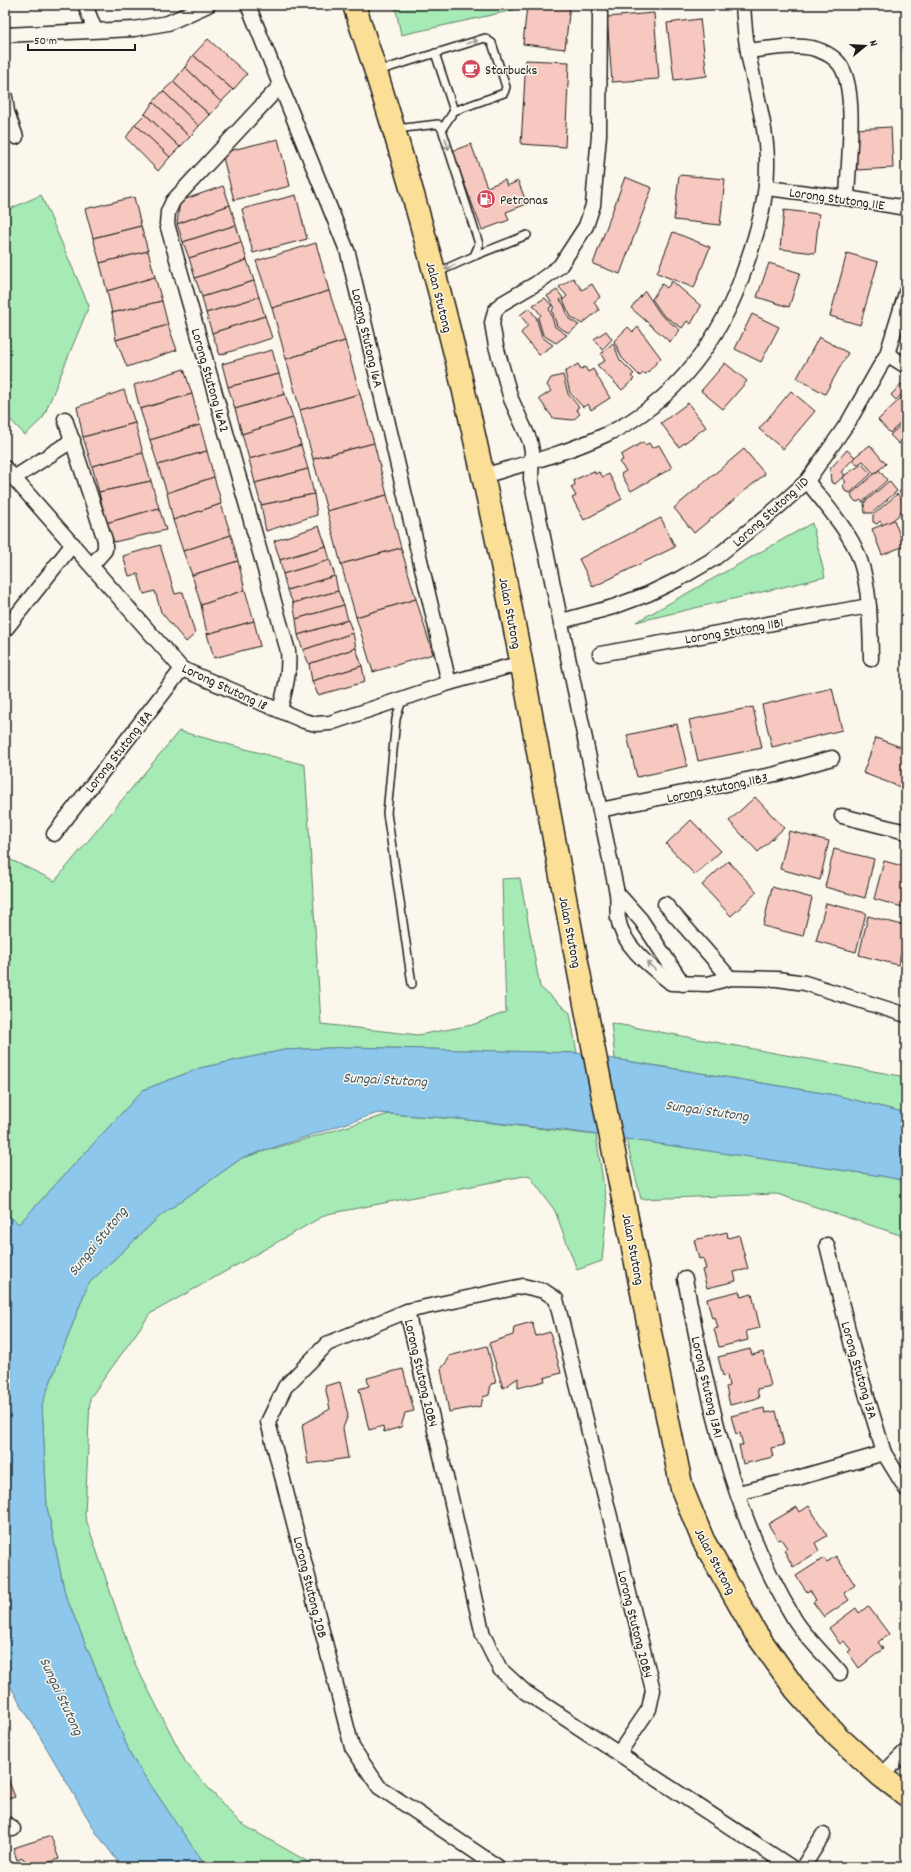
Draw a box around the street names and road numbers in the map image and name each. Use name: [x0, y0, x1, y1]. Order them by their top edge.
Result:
street label: Lorong Stutong 11E: [788, 183, 886, 217]
street label: Jalan Stutong: [420, 260, 457, 335]
street label: Lorong Stutong 16A: [345, 287, 387, 390]
street label: Lorong Stutong 16A2: [185, 326, 233, 435]
street label: Lorong Stutong 11D: [729, 473, 814, 552]
street label: Jalan Stutong: [492, 576, 526, 651]
street label: Lorong Stutong 11B1: [684, 613, 785, 650]
street label: Lorong Stutong 18: [178, 659, 271, 717]
street label: Lorong Stutong 18A: [81, 706, 158, 798]
street label: Lorong Stutong 11B3: [665, 768, 770, 809]
street label: Jalan Stutong: [552, 895, 586, 970]
street label: Jalan Stutong: [615, 1212, 649, 1287]
street label: Lorong Stutong 20B4: [398, 1318, 442, 1429]
street label: Lorong Stutong 13A: [835, 1319, 882, 1422]
street label: Lorong Stutong 13A1: [685, 1335, 727, 1440]
street label: Jalan Stutong: [688, 1525, 740, 1599]
street label: Lorong Stutong 20B: [287, 1535, 331, 1641]
street label: Lorong Stutong 20B4: [611, 1569, 657, 1680]

